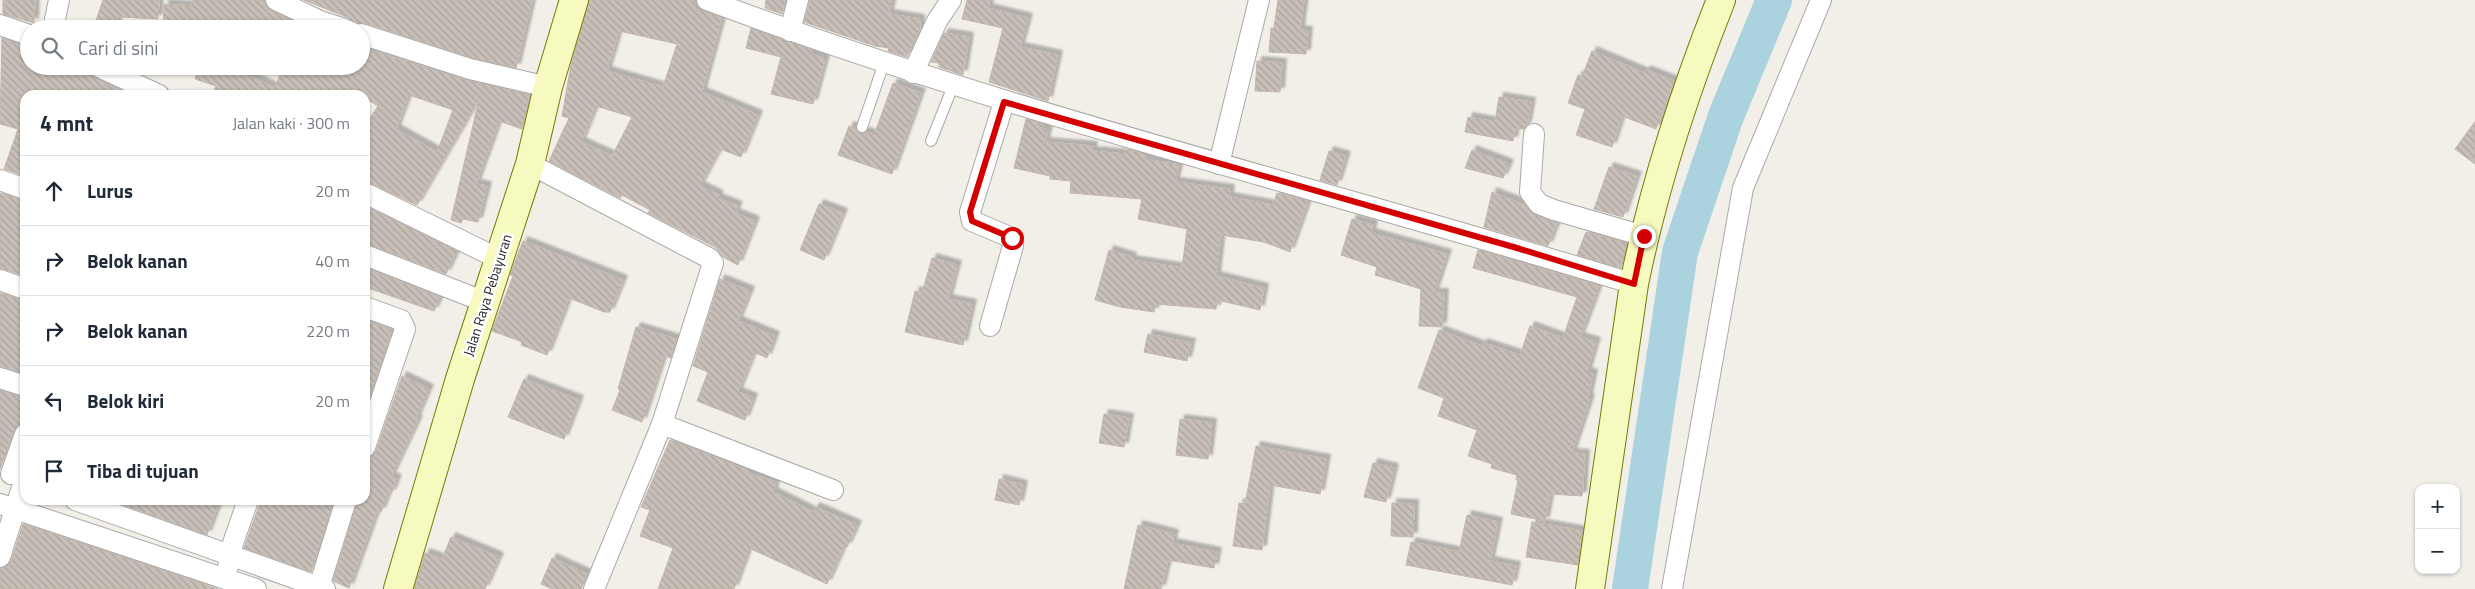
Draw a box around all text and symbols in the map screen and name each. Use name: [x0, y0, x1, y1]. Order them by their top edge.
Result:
search box: [20, 20, 370, 75]
text: Cari di sini: [78, 33, 159, 62]
icon: search: [38, 34, 66, 62]
text: 4 mnt: [40, 107, 93, 139]
text: Jalan kaki · 300 m: [232, 111, 350, 135]
text: Lurus: [87, 176, 133, 205]
icon: ahead: [40, 177, 68, 205]
text: 20 m: [315, 179, 350, 203]
route end: [1633, 225, 1656, 248]
route start: [1001, 227, 1024, 250]
street label: Jalan Raya Pebayuran: [457, 231, 517, 359]
text: Belok kanan: [87, 246, 188, 275]
icon: right: [40, 247, 68, 275]
text: 40 m: [315, 249, 350, 273]
text: Belok kanan: [87, 316, 188, 345]
icon: right: [40, 317, 68, 345]
text: 220 m: [306, 319, 350, 343]
text: Belok kiri: [87, 386, 164, 415]
icon: left: [40, 387, 68, 415]
text: 20 m: [315, 389, 350, 413]
text: Tiba di tujuan: [87, 456, 199, 485]
icon: arrive: [40, 457, 68, 485]
map controls: [2415, 484, 2460, 574]
button: +: [2415, 484, 2460, 529]
button: −: [2415, 529, 2460, 574]

